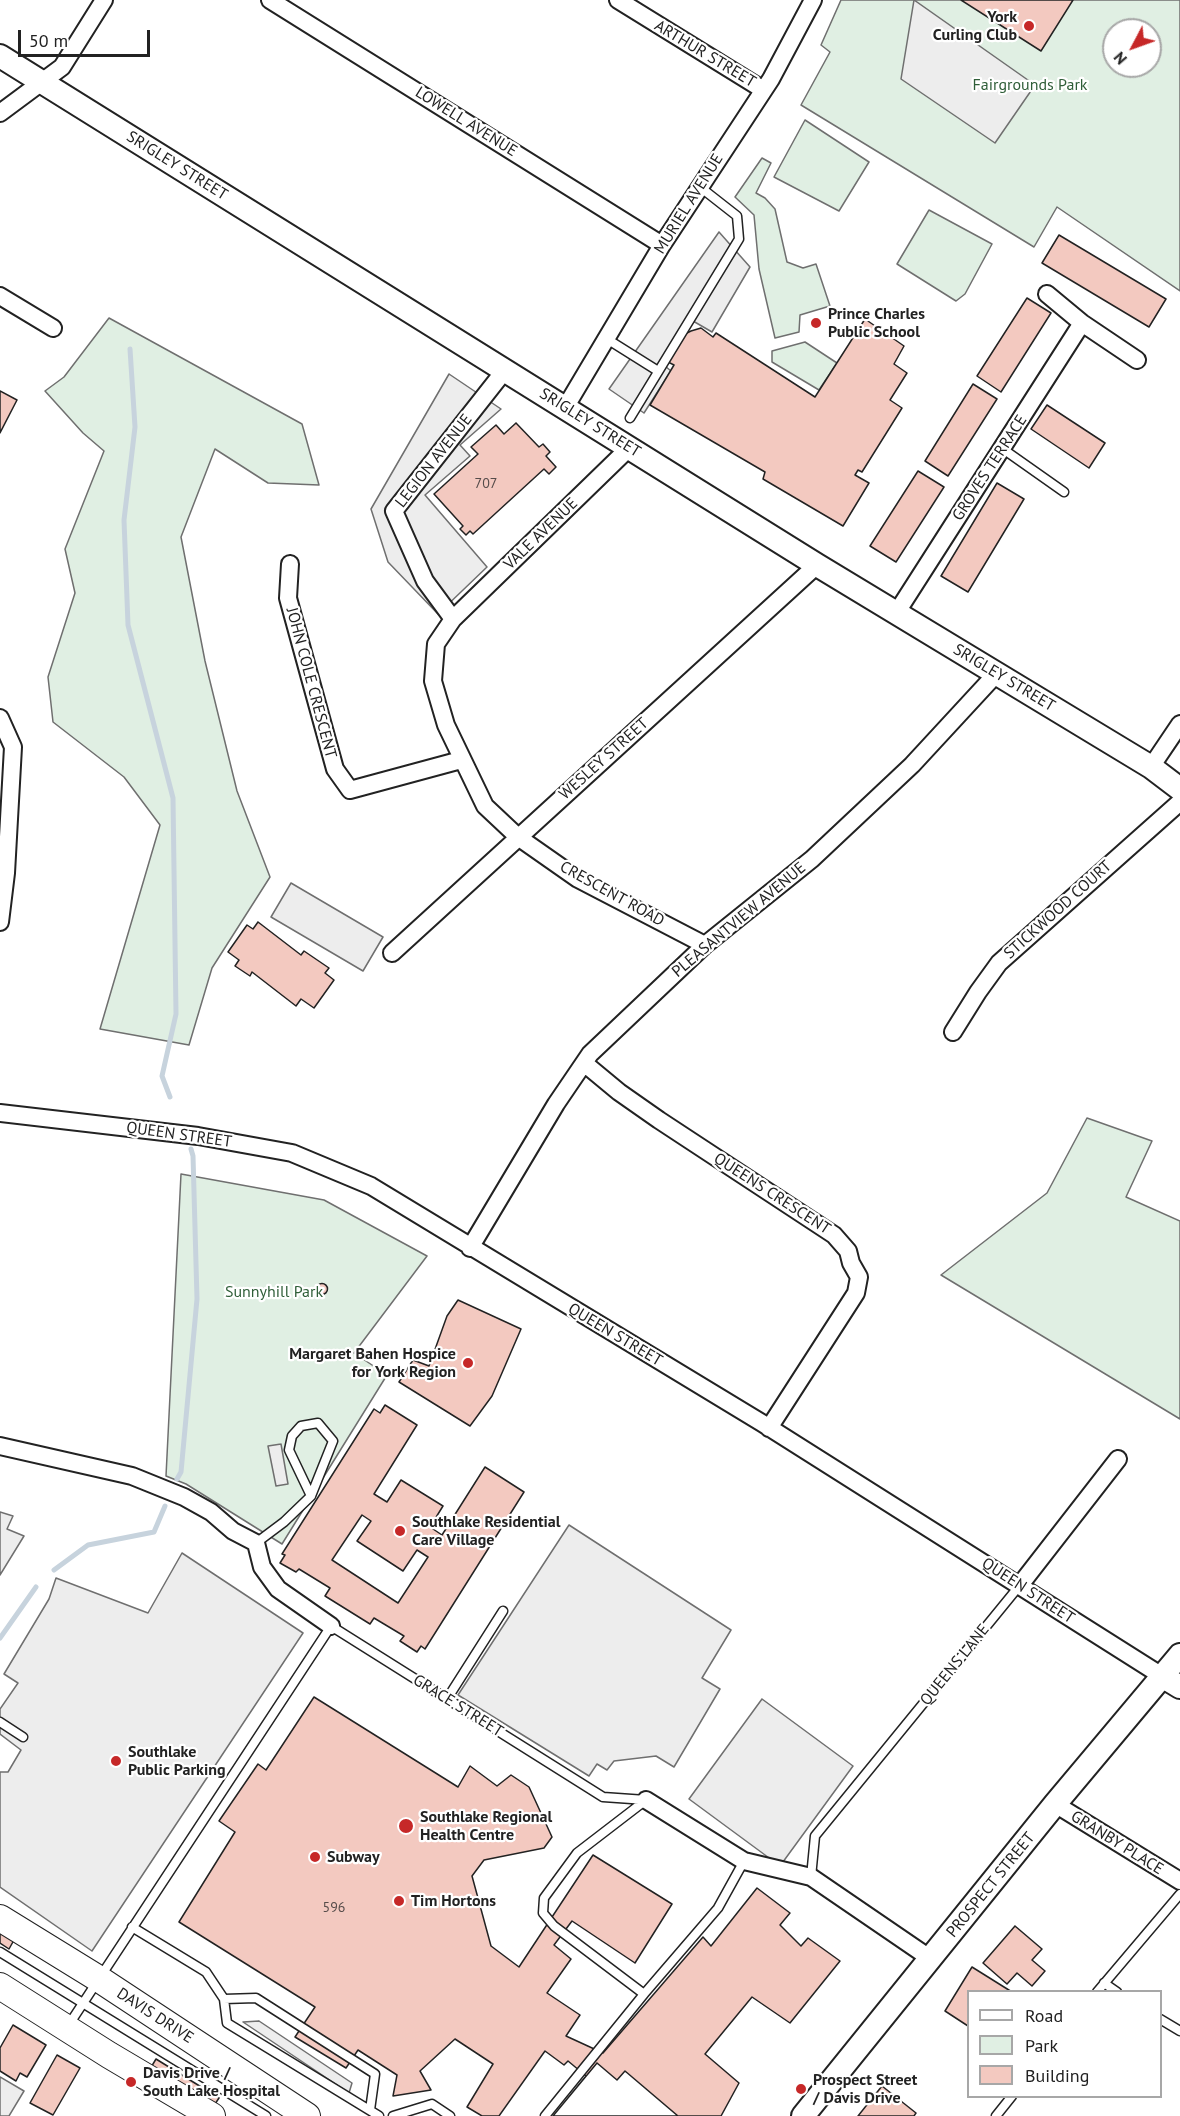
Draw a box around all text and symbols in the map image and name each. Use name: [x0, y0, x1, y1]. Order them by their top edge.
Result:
place label: York Curling Club: [933, 7, 1017, 45]
street label: ARTHUR STREET: [651, 16, 759, 92]
scale bar: [21, 18, 153, 56]
north arrow: [1102, 18, 1162, 78]
marker: York Curling Club: [1022, 19, 1036, 33]
text: 50 m: [29, 29, 68, 52]
text: N: [1109, 48, 1131, 69]
park label: Fairgrounds Park: [973, 75, 1087, 95]
street label: LOWELL AVENUE: [411, 83, 521, 161]
street label: SRIGLEY STREET: [123, 127, 231, 205]
street label: MURIEL AVENUE: [651, 150, 727, 258]
place label: Prince Charles Public School: [828, 304, 925, 342]
marker: Prince Charles Public School: [809, 316, 823, 330]
street label: SRIGLEY STREET: [536, 384, 644, 462]
street label: LEGION AVENUE: [392, 410, 476, 512]
street label: GROVES TERRACE: [949, 411, 1031, 525]
house number: 707: [475, 476, 497, 492]
street label: VALE AVENUE: [500, 494, 582, 574]
street label: JOHN COLE CRESCENT: [282, 606, 340, 760]
street label: SRIGLEY STREET: [950, 640, 1058, 716]
street label: WESLEY STREET: [555, 714, 653, 804]
street label: CRESCENT ROAD: [556, 857, 668, 931]
street label: STICKWOOD COURT: [1000, 857, 1116, 963]
street label: PLEASANTVIEW AVENUE: [668, 858, 810, 982]
street label: QUEEN STREET: [125, 1118, 233, 1152]
street label: QUEENS CRESCENT: [710, 1149, 834, 1239]
park label: Sunnyhill Park: [225, 1282, 323, 1302]
street label: QUEEN STREET: [564, 1299, 666, 1371]
place label: Margaret Bahen Hospice for York Region: [289, 1344, 456, 1382]
marker: Margaret Bahen Hospice for York Region: [461, 1356, 475, 1370]
place label: Southlake Residential Care Village: [412, 1512, 561, 1550]
marker: Southlake Residential Care Village: [393, 1524, 407, 1538]
street label: QUEEN STREET: [978, 1554, 1078, 1628]
street label: QUEENS LANE: [916, 1620, 994, 1710]
street label: GRACE STREET: [409, 1671, 507, 1741]
place label: Southlake Public Parking: [128, 1742, 226, 1780]
marker: Southlake Public Parking: [109, 1754, 123, 1768]
place label: Southlake Regional Health Centre: [420, 1807, 552, 1845]
street label: GRANBY PLACE: [1067, 1807, 1167, 1879]
marker: Southlake Regional Health Centre: [397, 1817, 415, 1835]
street label: PROSPECT STREET: [943, 1829, 1039, 1941]
place label: Subway: [327, 1847, 380, 1867]
marker: Subway: [308, 1850, 322, 1864]
place label: Tim Hortons: [411, 1891, 496, 1911]
marker: Tim Hortons: [392, 1894, 406, 1908]
house number: 596: [323, 1900, 345, 1916]
street label: DAVIS DRIVE: [113, 1984, 197, 2048]
legend: [967, 1990, 1162, 2098]
text: Road: [1025, 2004, 1063, 2027]
text: Park: [1025, 2034, 1058, 2057]
place label: Davis Drive / South Lake Hospital: [143, 2063, 280, 2101]
text: Building: [1025, 2064, 1089, 2087]
place label: Prospect Street / Davis Drive: [813, 2070, 917, 2108]
marker: Davis Drive / South Lake Hospital: [124, 2075, 138, 2089]
marker: Prospect Street / Davis Drive: [794, 2082, 808, 2096]

